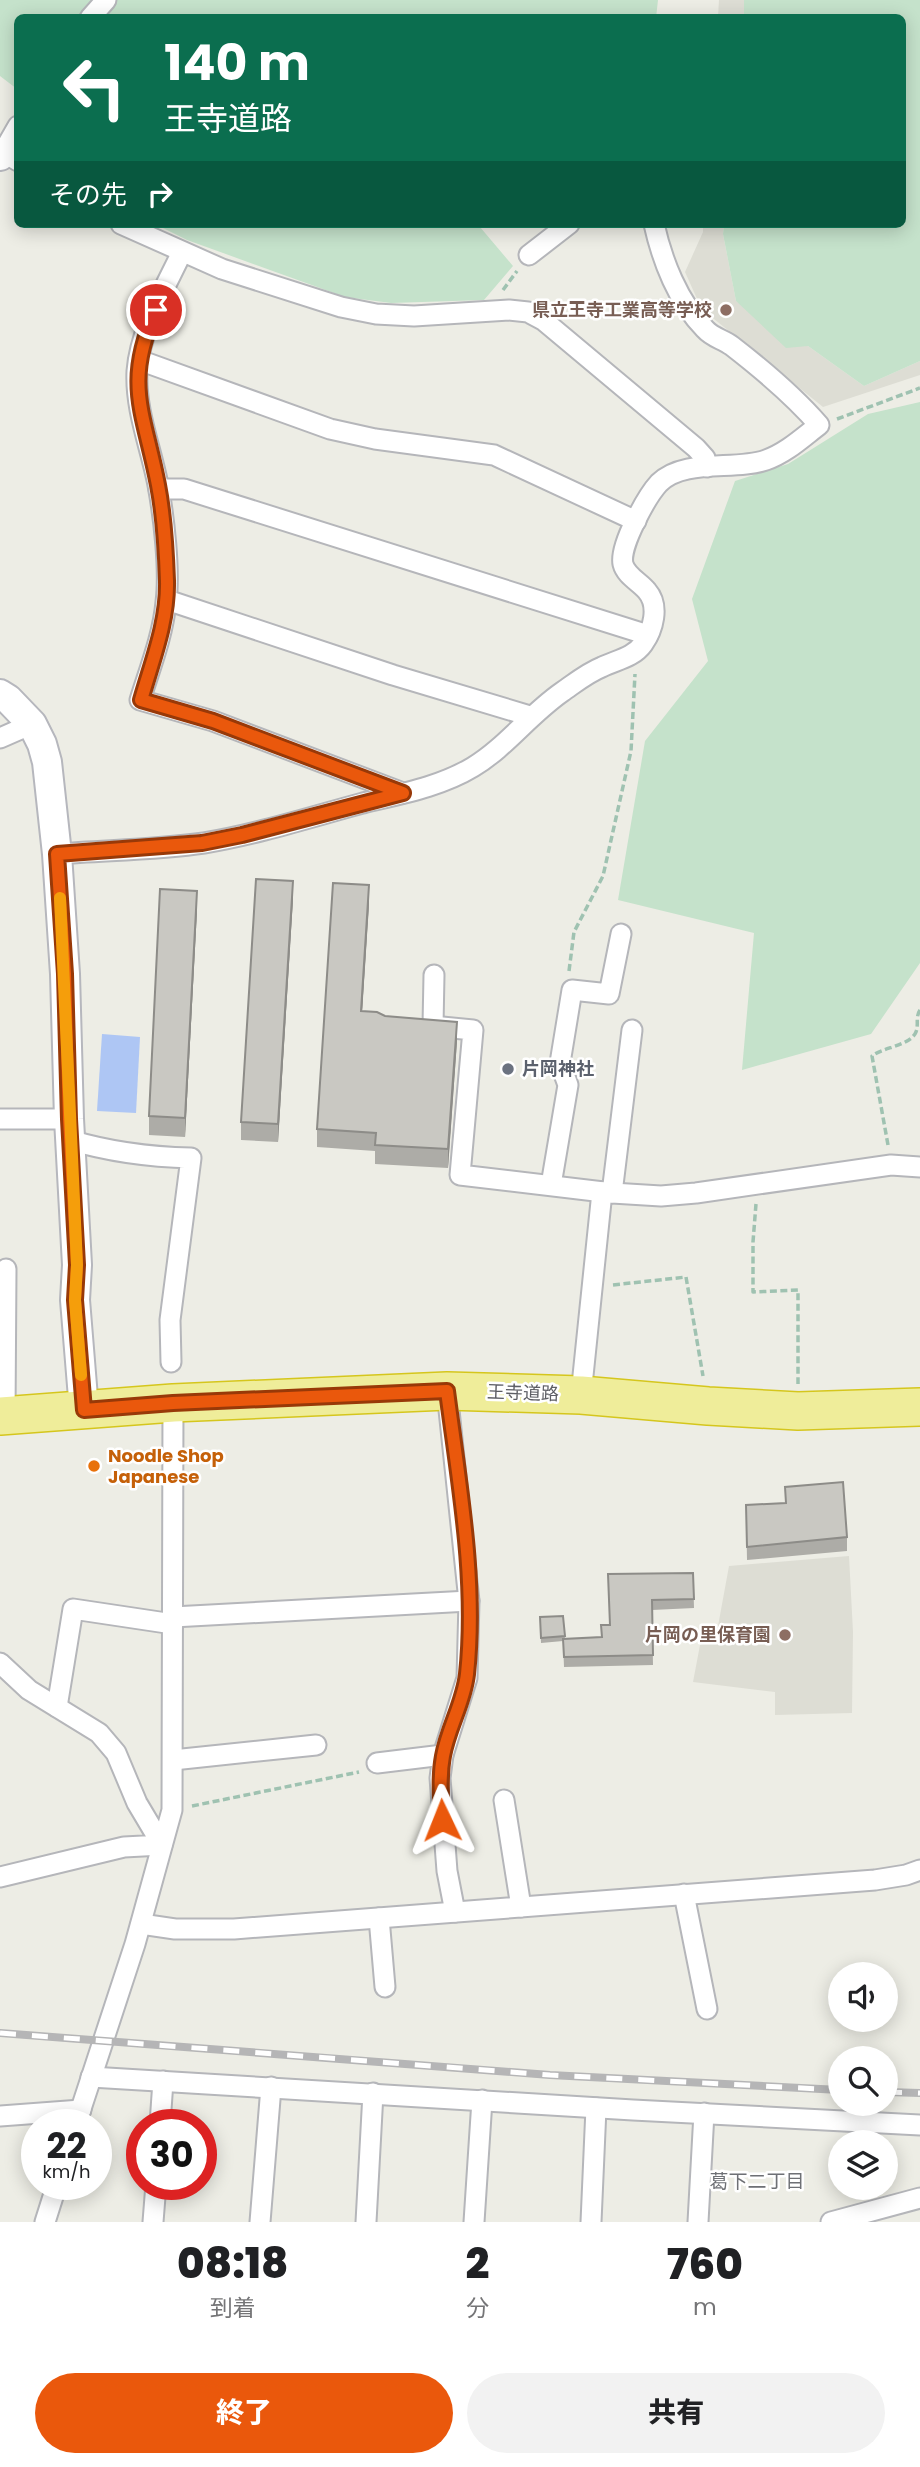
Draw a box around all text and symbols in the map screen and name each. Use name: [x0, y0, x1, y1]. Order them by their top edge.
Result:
text: 140 m: [164, 29, 310, 97]
icon: left: [49, 42, 140, 133]
text: 王寺道路: [164, 96, 292, 141]
icon: right: [141, 175, 179, 213]
text: その先: [49, 177, 127, 213]
pin: [126, 280, 186, 340]
icon: arrive: [137, 291, 175, 329]
place label: 県立王寺工業高等学校: [532, 297, 712, 322]
marker: 県立王寺工業高等学校: [718, 302, 734, 318]
place label: 片岡神社: [522, 1056, 594, 1081]
marker: 片岡神社: [500, 1061, 516, 1077]
street label: 王寺道路: [487, 1379, 559, 1406]
place label: Noodle Shop Japanese: [108, 1443, 224, 1489]
marker: Noodle Shop Japanese: [86, 1458, 102, 1474]
place label: 片岡の里保育園: [645, 1622, 771, 1647]
marker: 片岡の里保育園: [777, 1627, 793, 1643]
position arrow: [405, 1783, 479, 1857]
map controls: [828, 1962, 898, 2200]
button: sound: [828, 1962, 898, 2032]
button: search: [828, 2046, 898, 2116]
speed limit sign: 30: [126, 2109, 217, 2200]
text: 22: [47, 2121, 86, 2170]
button: layers: [828, 2130, 898, 2200]
text: km/h: [43, 2159, 90, 2184]
district label: 葛下二丁目: [709, 2168, 805, 2195]
text: 08:18: [177, 2234, 289, 2293]
text: 2: [466, 2234, 490, 2293]
text: 760: [667, 2235, 743, 2294]
text: m: [693, 2291, 717, 2323]
text: 到着: [210, 2292, 256, 2324]
text: 分: [466, 2292, 489, 2324]
button: 終了: [35, 2373, 453, 2453]
button: 共有: [467, 2373, 885, 2453]

